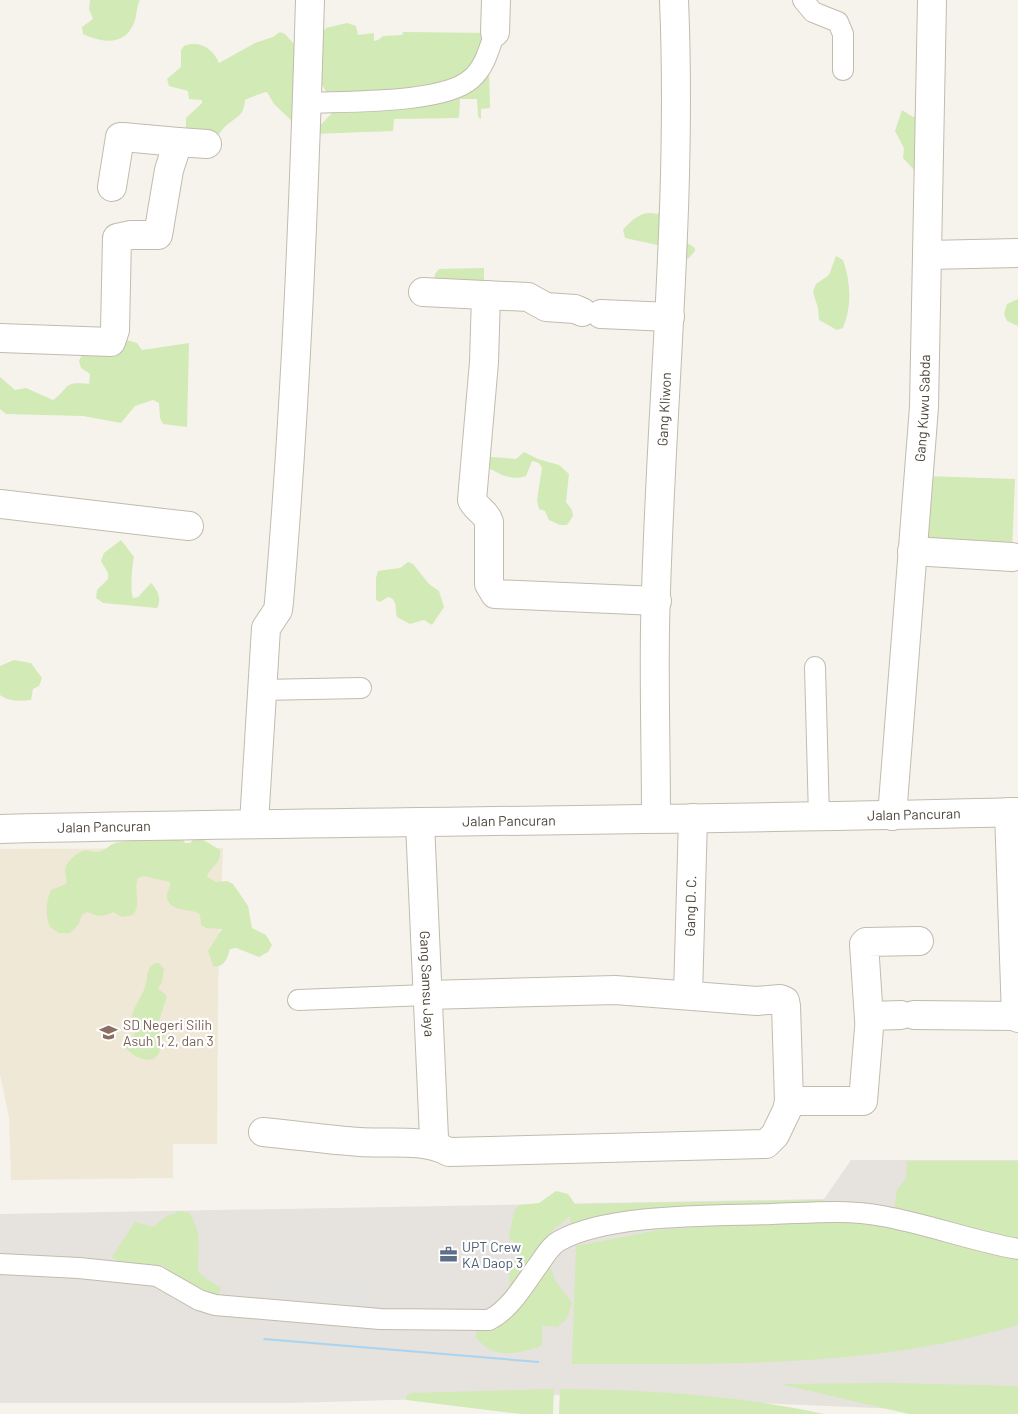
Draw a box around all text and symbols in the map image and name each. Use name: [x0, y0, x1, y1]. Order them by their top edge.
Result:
street label: Gang Kuwu Sabda: [911, 354, 933, 463]
street label: Gang Kliwon: [653, 372, 674, 447]
street label: Jalan Pancuran: [867, 804, 961, 823]
street label: Jalan Pancuran: [462, 811, 556, 829]
street label: Jalan Pancuran: [57, 817, 151, 836]
street label: Gang D. C.: [681, 875, 699, 937]
street label: Gang Samsu Jaya: [417, 930, 438, 1037]
place label: SD Negeri Silih Asuh 1, 2, dan 3: [123, 1016, 214, 1049]
school or university icon: SD Negeri Silih Asuh 1, 2, dan 3: [99, 1023, 119, 1043]
place label: UPT Crew KA Daop 3: [462, 1238, 523, 1271]
office icon: UPT Crew KA Daop 3: [438, 1245, 458, 1265]

